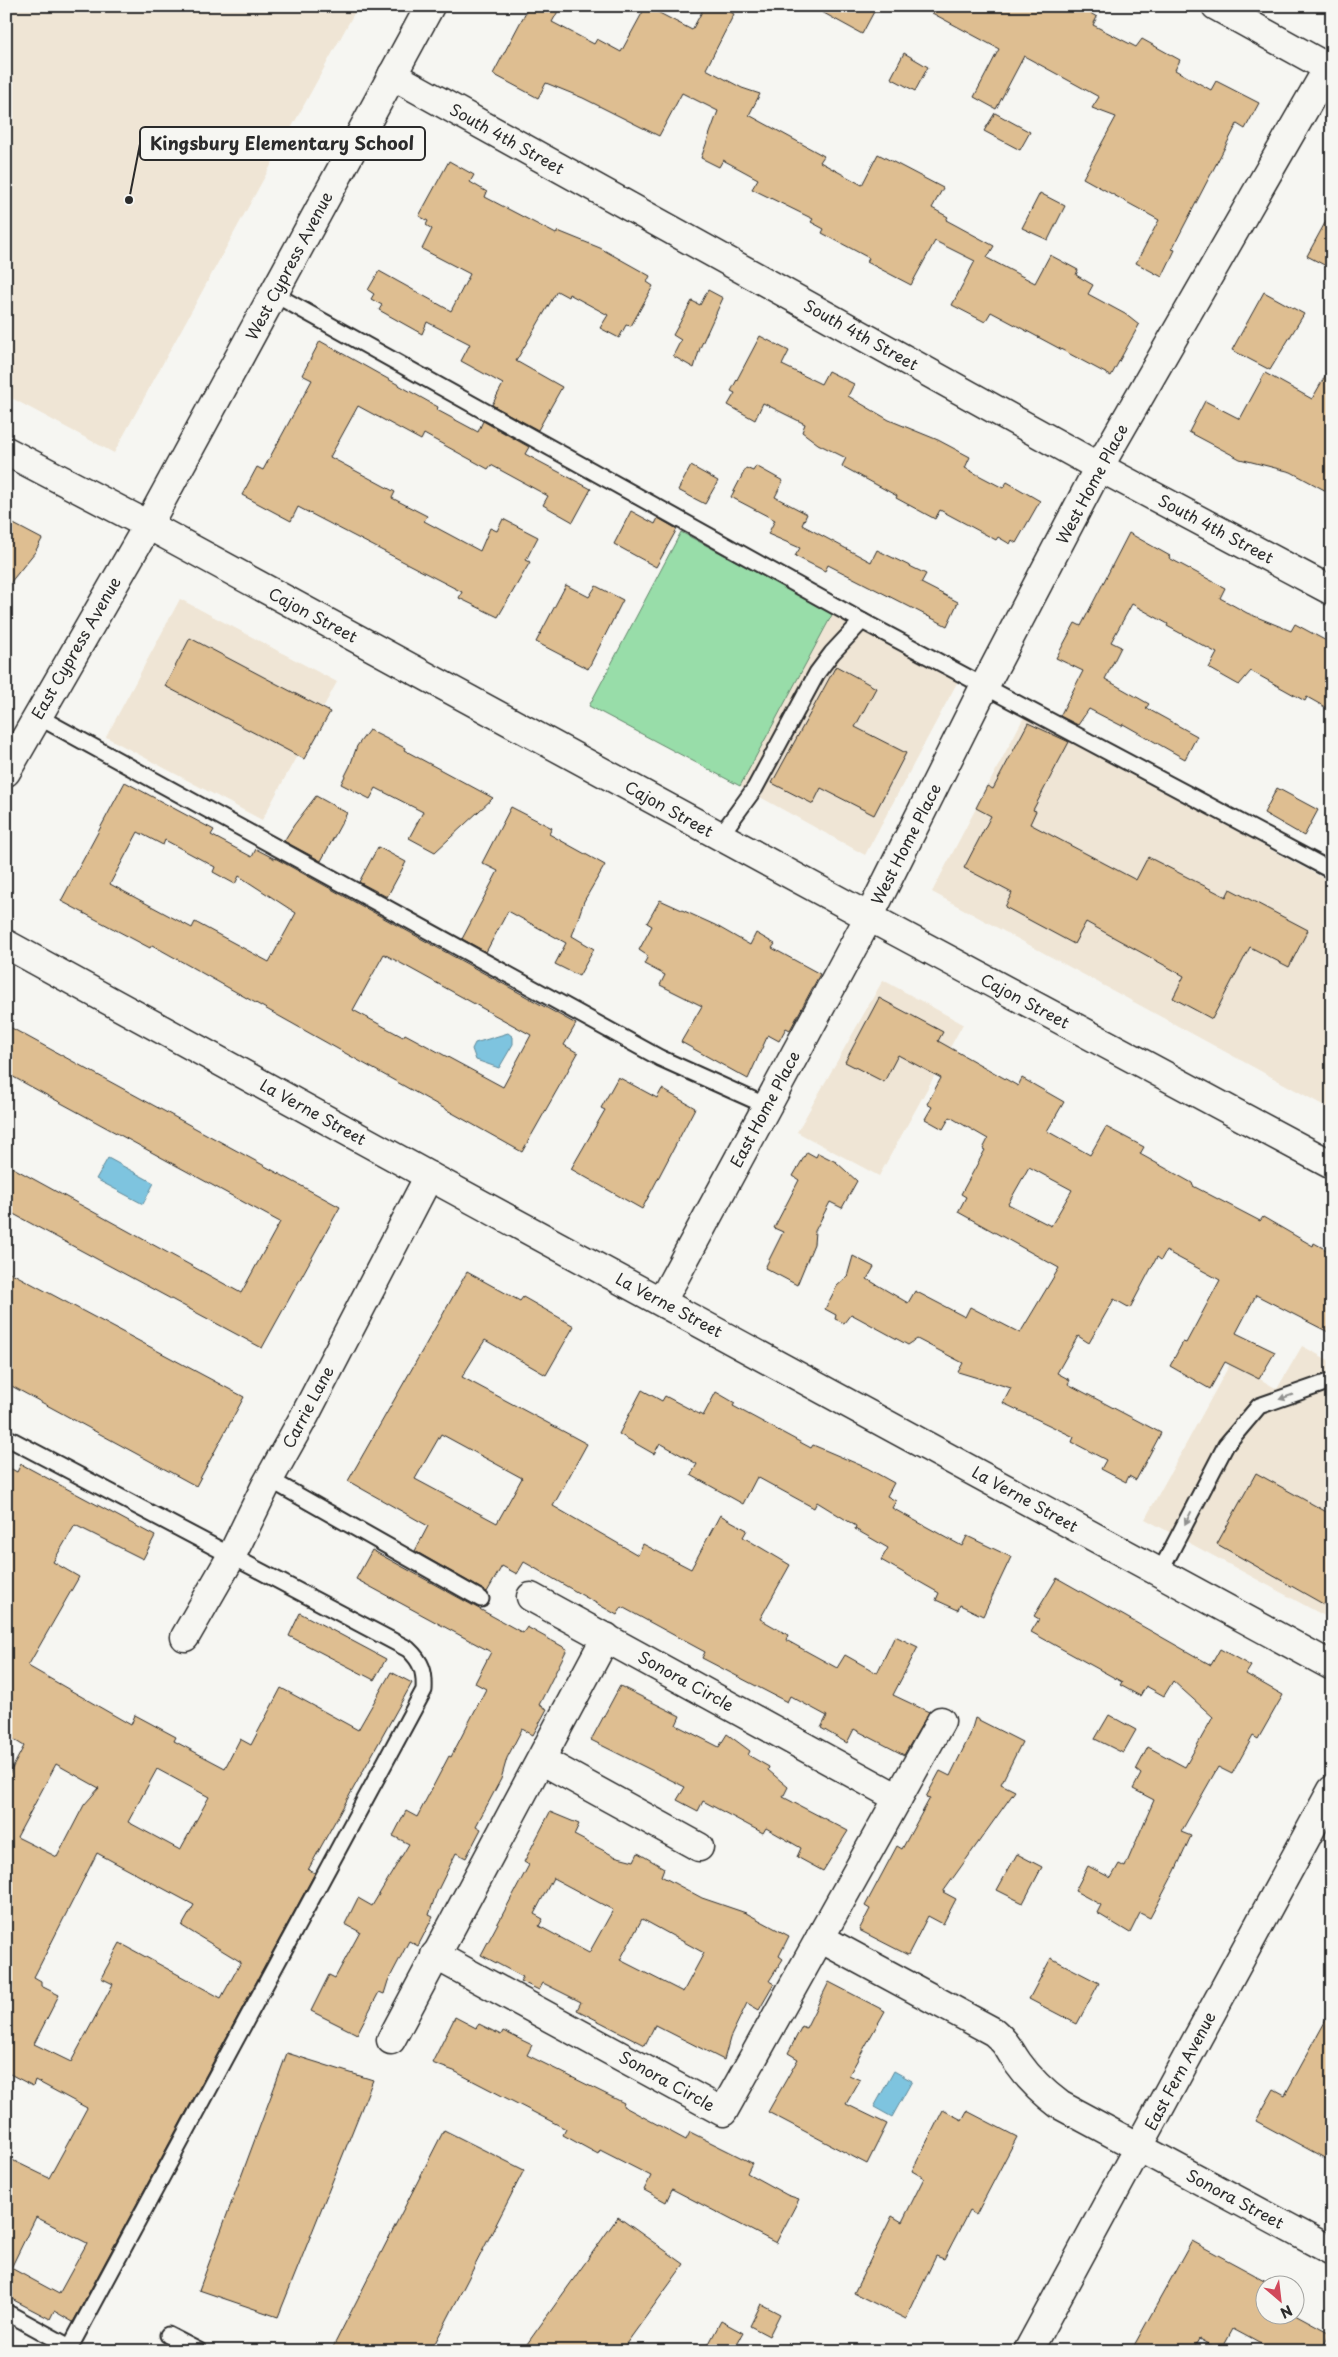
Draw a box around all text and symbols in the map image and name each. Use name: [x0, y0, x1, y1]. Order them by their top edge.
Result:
street label: South 4th Street: [446, 97, 569, 180]
callout: Kingsbury Elementary School: [140, 127, 425, 160]
text: Kingsbury Elementary School: [150, 129, 414, 156]
street label: West Cypress Avenue: [239, 187, 338, 344]
street label: South 4th Street: [800, 293, 923, 376]
street label: West Home Place: [1049, 419, 1133, 548]
street label: South 4th Street: [1155, 488, 1279, 569]
street label: East Cypress Avenue: [24, 572, 126, 723]
street label: Cajon Street: [265, 581, 363, 648]
street label: Cajon Street: [621, 774, 718, 843]
street label: West Home Place: [864, 778, 946, 908]
street label: Cajon Street: [977, 967, 1075, 1034]
street label: East Home Place: [723, 1046, 805, 1171]
street label: La Verne Street: [256, 1072, 371, 1150]
street label: La Verne Street: [612, 1266, 728, 1343]
street label: Carrie Lane: [275, 1361, 339, 1452]
one-way arrow: [1278, 1393, 1293, 1401]
street label: La Verne Street: [968, 1459, 1083, 1537]
one-way arrow: [1184, 1511, 1192, 1526]
street label: Sonora Circle: [634, 1644, 739, 1716]
street label: East Fern Avenue: [1138, 2007, 1221, 2134]
street label: Sonora Circle: [615, 2044, 720, 2116]
street label: Sonora Street: [1182, 2162, 1289, 2234]
north arrow: [1256, 2274, 1306, 2324]
text: N: [1277, 2300, 1296, 2324]

